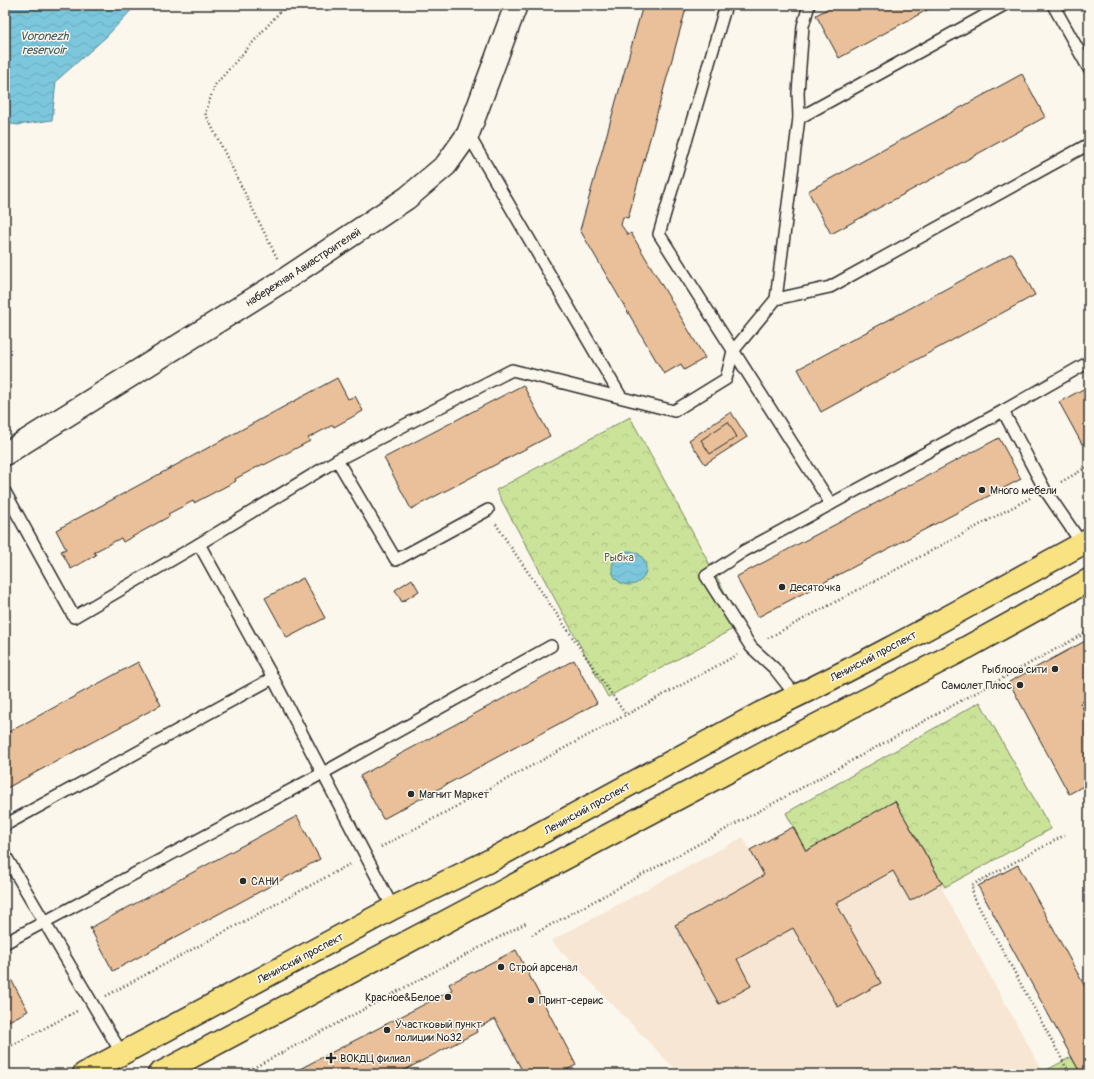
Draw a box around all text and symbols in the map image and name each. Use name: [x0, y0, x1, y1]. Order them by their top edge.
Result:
water label: Voronezh reservoir: [20, 29, 70, 58]
street label: набережная Авиастроителей: [243, 225, 363, 310]
place label: Много мебели: [990, 484, 1057, 497]
marker: Много мебели: [977, 485, 987, 495]
park label: Рыбка: [604, 551, 634, 564]
place label: Десяточка: [789, 581, 841, 594]
marker: Десяточка: [777, 582, 787, 592]
street label: Ленинский проспект: [827, 628, 919, 685]
place label: Рыблоов сити: [982, 663, 1047, 676]
marker: Рыблоов сити: [1050, 664, 1060, 674]
place label: Самолет Плюс: [941, 679, 1012, 692]
marker: Самолет Плюс: [1015, 680, 1025, 690]
street label: Ленинский проспект: [541, 779, 633, 838]
place label: Магнит Маркет: [419, 788, 489, 801]
marker: Магнит Маркет: [406, 789, 416, 799]
place label: САНИ: [251, 875, 279, 888]
marker: САНИ: [238, 876, 248, 886]
street label: Ленинский проспект: [254, 930, 346, 987]
place label: Строй арсенал: [509, 961, 578, 974]
marker: Строй арсенал: [496, 962, 506, 972]
place label: Красное&Белое: [365, 991, 441, 1004]
marker: Красное&Белое: [443, 992, 453, 1002]
place label: Принт-сервис: [539, 994, 604, 1007]
marker: Принт-сервис: [526, 995, 536, 1005]
place label: Участковый пункт полиции №32: [395, 1018, 482, 1044]
marker: Участковый пункт полиции №32: [382, 1025, 392, 1035]
marker: ВОКДЦ филиал: [325, 1052, 337, 1064]
place label: ВОКДЦ филиал: [340, 1052, 411, 1065]

